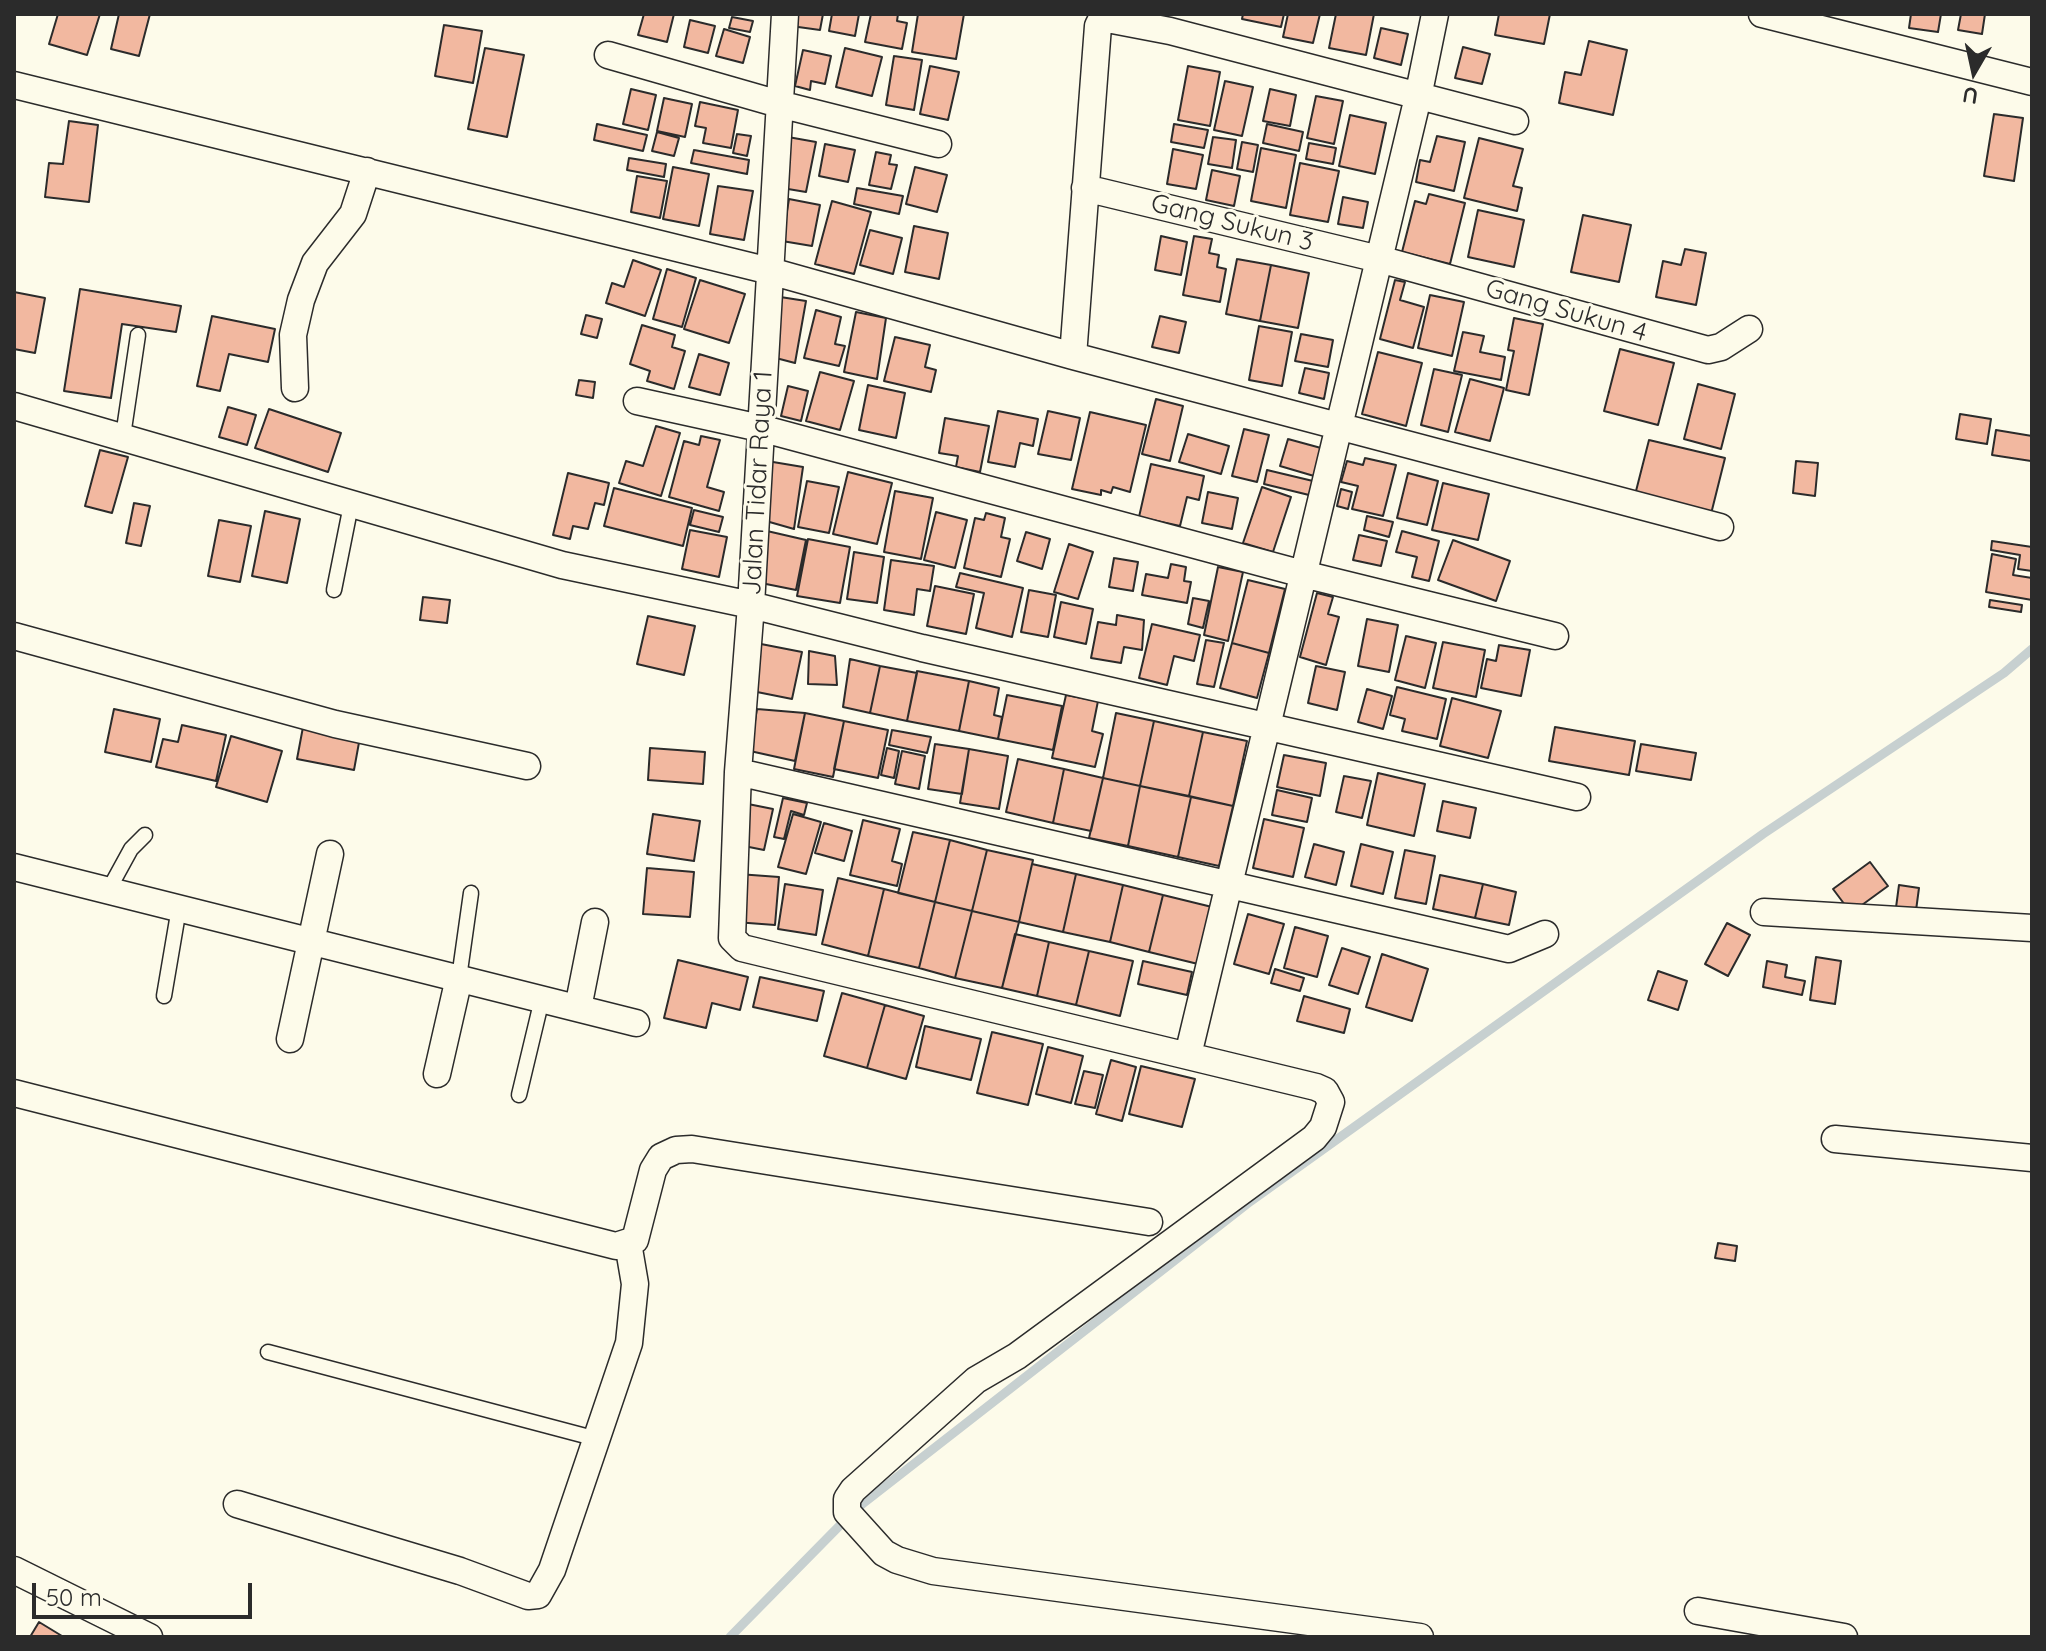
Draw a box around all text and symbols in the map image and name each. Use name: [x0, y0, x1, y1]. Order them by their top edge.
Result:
north arrow: [1934, 32, 2014, 112]
text: U: [1960, 81, 1980, 111]
street label: Gang Sukun 3: [1148, 188, 1316, 258]
street label: Gang Sukun 4: [1482, 273, 1650, 349]
street label: Jalan Tidar Raya 1: [737, 370, 779, 596]
scale bar: [36, 1567, 256, 1617]
text: 50 m: [46, 1582, 102, 1612]

